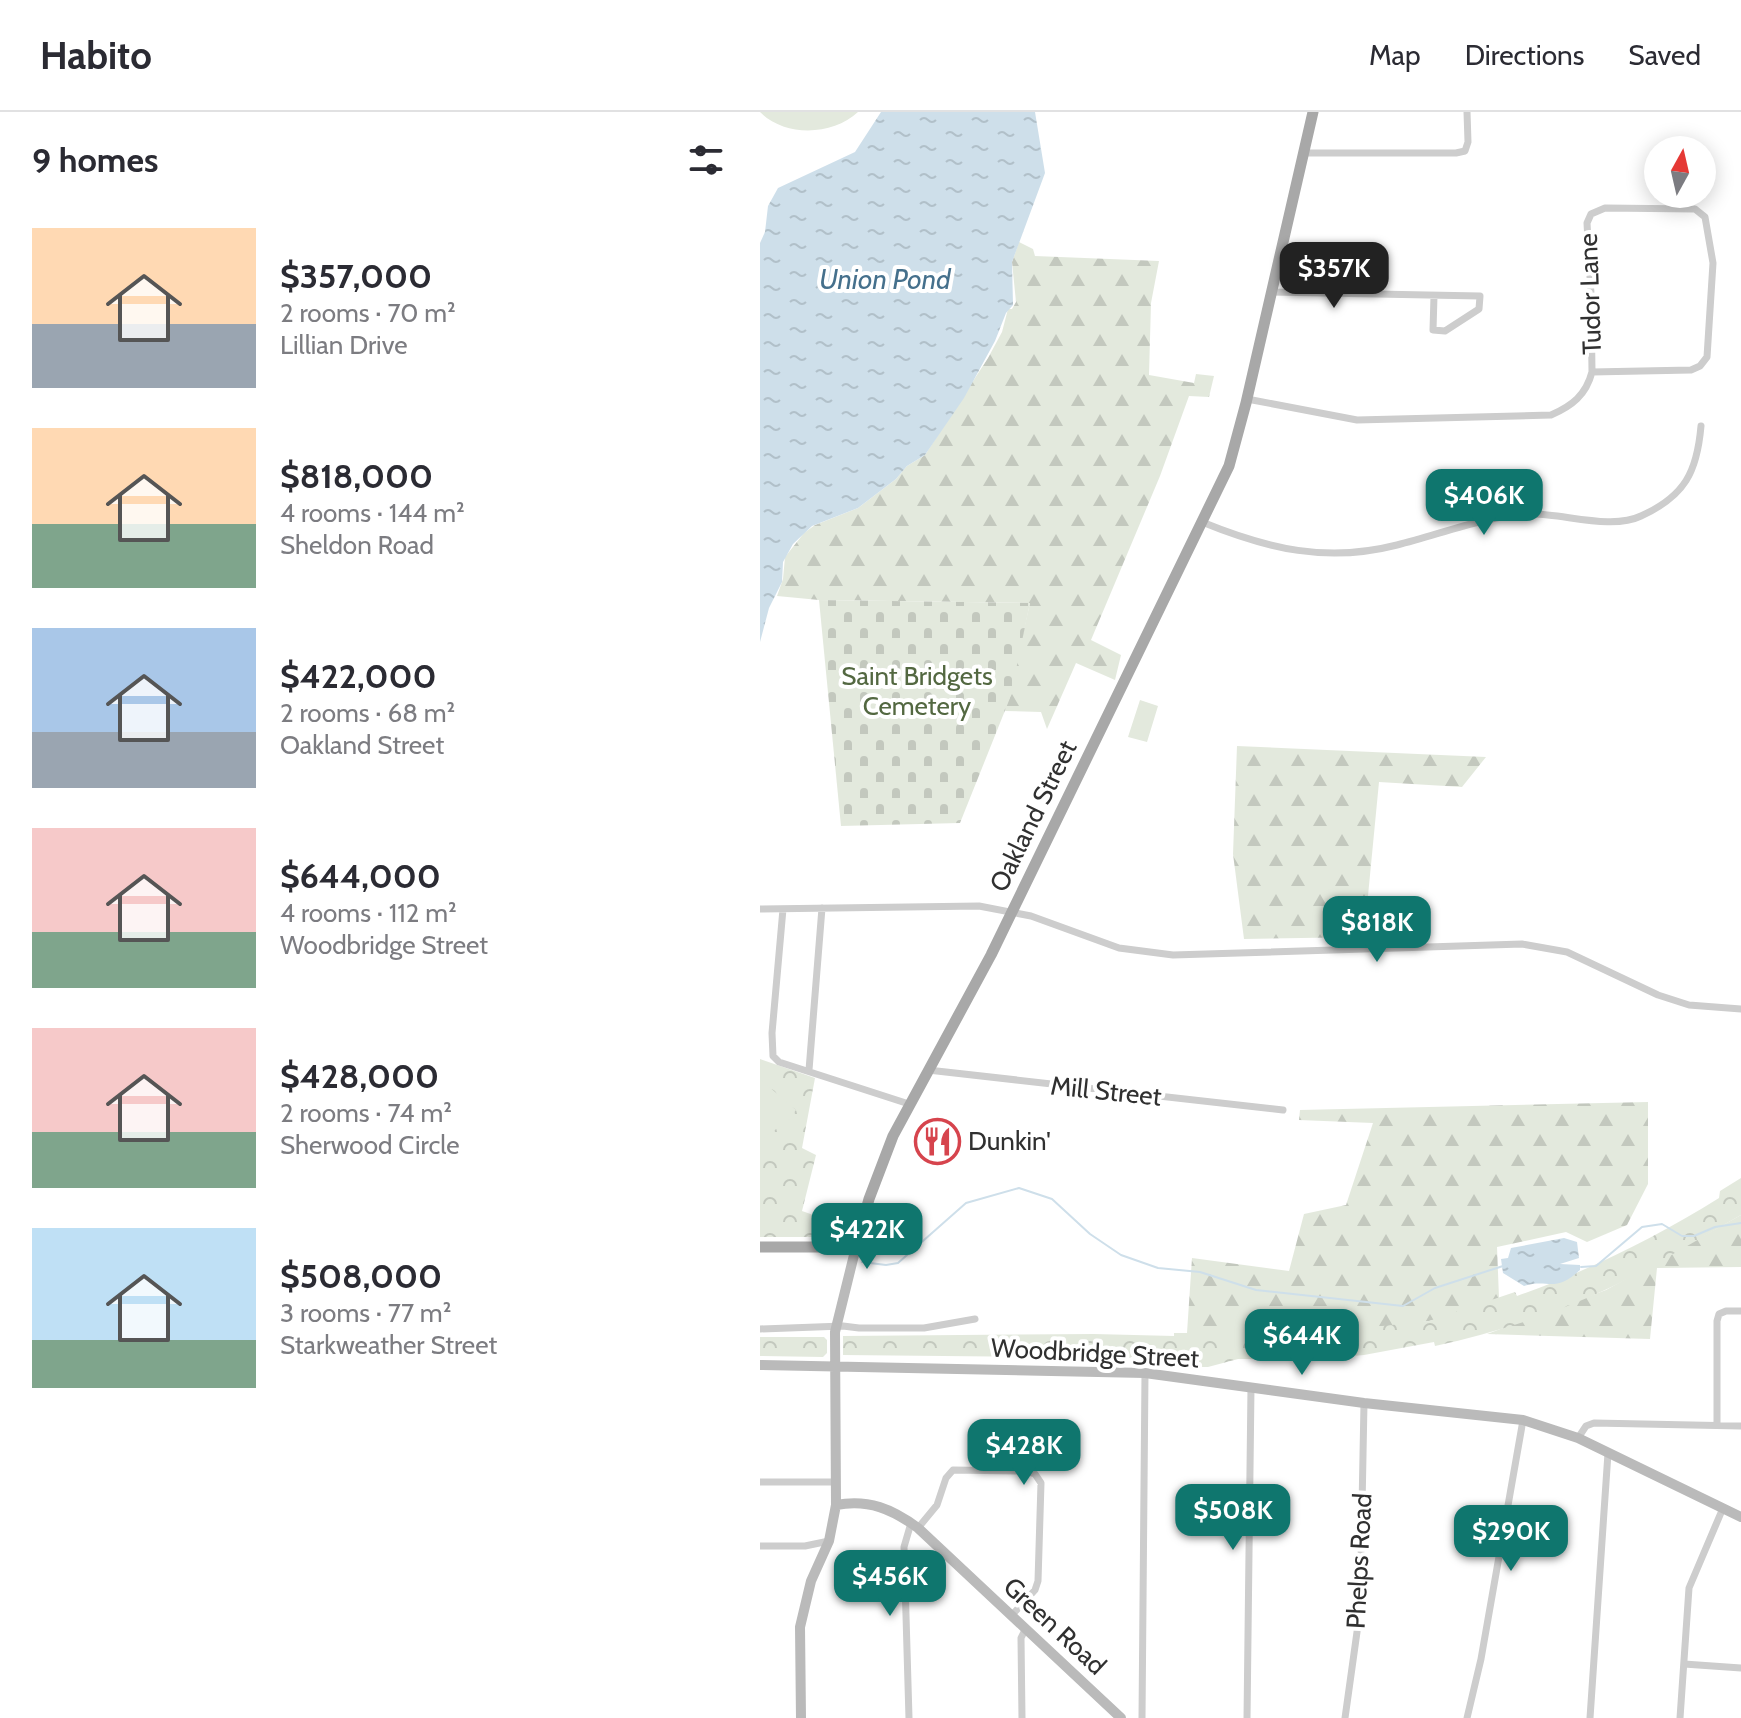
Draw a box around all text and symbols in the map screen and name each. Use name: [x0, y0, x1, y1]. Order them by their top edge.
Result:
text: Habito: [40, 32, 152, 79]
text: Map: [1369, 38, 1421, 72]
text: Directions: [1465, 38, 1584, 72]
text: Saved: [1628, 38, 1701, 72]
north arrow: [1644, 136, 1716, 208]
map controls: [1644, 136, 1716, 208]
icon: filters: [684, 138, 728, 182]
text: 9 homes: [32, 139, 158, 181]
street label: Tudor Lane: [1572, 233, 1608, 355]
pin: $357K: [1278, 242, 1390, 310]
text: $357K: [1298, 252, 1370, 284]
text: $357,000: [280, 255, 432, 297]
icon: home: [96, 260, 192, 356]
water label: Union Pond: [819, 262, 952, 296]
text: 2 rooms · 70 m²: [280, 297, 456, 329]
text: Lillian Drive: [280, 329, 408, 361]
text: $818,000: [280, 455, 433, 497]
icon: home: [96, 460, 192, 556]
pin: $406K: [1428, 469, 1540, 537]
text: $406K: [1444, 479, 1524, 511]
text: 4 rooms · 144 m²: [280, 497, 465, 529]
text: Sheldon Road: [280, 529, 434, 561]
text: $422,000: [280, 655, 436, 697]
icon: home: [96, 660, 192, 756]
park label: Saint Bridgets Cemetery: [841, 660, 993, 722]
text: 2 rooms · 68 m²: [280, 697, 455, 729]
text: Oakland Street: [280, 729, 444, 761]
street label: Oakland Street: [983, 735, 1083, 897]
text: $644,000: [280, 855, 441, 897]
icon: home: [96, 860, 192, 956]
pin: $818K: [1321, 896, 1433, 964]
text: 4 rooms · 112 m²: [280, 897, 457, 929]
text: $818K: [1341, 906, 1413, 938]
text: Woodbridge Street: [280, 929, 488, 961]
text: $428,000: [280, 1055, 439, 1097]
icon: home: [96, 1060, 192, 1156]
street label: Mill Street: [1049, 1069, 1163, 1113]
text: 2 rooms · 74 m²: [280, 1097, 452, 1129]
restaurant icon: Dunkin': [913, 1117, 961, 1165]
place label: Dunkin': [968, 1125, 1051, 1157]
text: Sherwood Circle: [280, 1129, 460, 1161]
pin: $422K: [811, 1203, 923, 1271]
text: $422K: [829, 1213, 905, 1245]
text: $508,000: [280, 1255, 442, 1297]
icon: home: [96, 1260, 192, 1356]
text: 3 rooms · 77 m²: [280, 1297, 451, 1329]
pin: $644K: [1246, 1309, 1358, 1377]
text: $644K: [1263, 1319, 1341, 1351]
text: Starkweather Street: [280, 1329, 497, 1361]
street label: Woodbridge Street: [990, 1332, 1200, 1374]
pin: $428K: [968, 1419, 1080, 1487]
text: $428K: [986, 1429, 1063, 1461]
pin: $508K: [1177, 1484, 1289, 1552]
street label: Phelps Road: [1339, 1492, 1379, 1630]
text: $508K: [1193, 1494, 1273, 1526]
pin: $290K: [1455, 1505, 1567, 1573]
text: $290K: [1472, 1515, 1550, 1547]
pin: $456K: [834, 1550, 946, 1618]
text: $456K: [852, 1560, 928, 1592]
street label: Green Road: [997, 1570, 1113, 1682]

